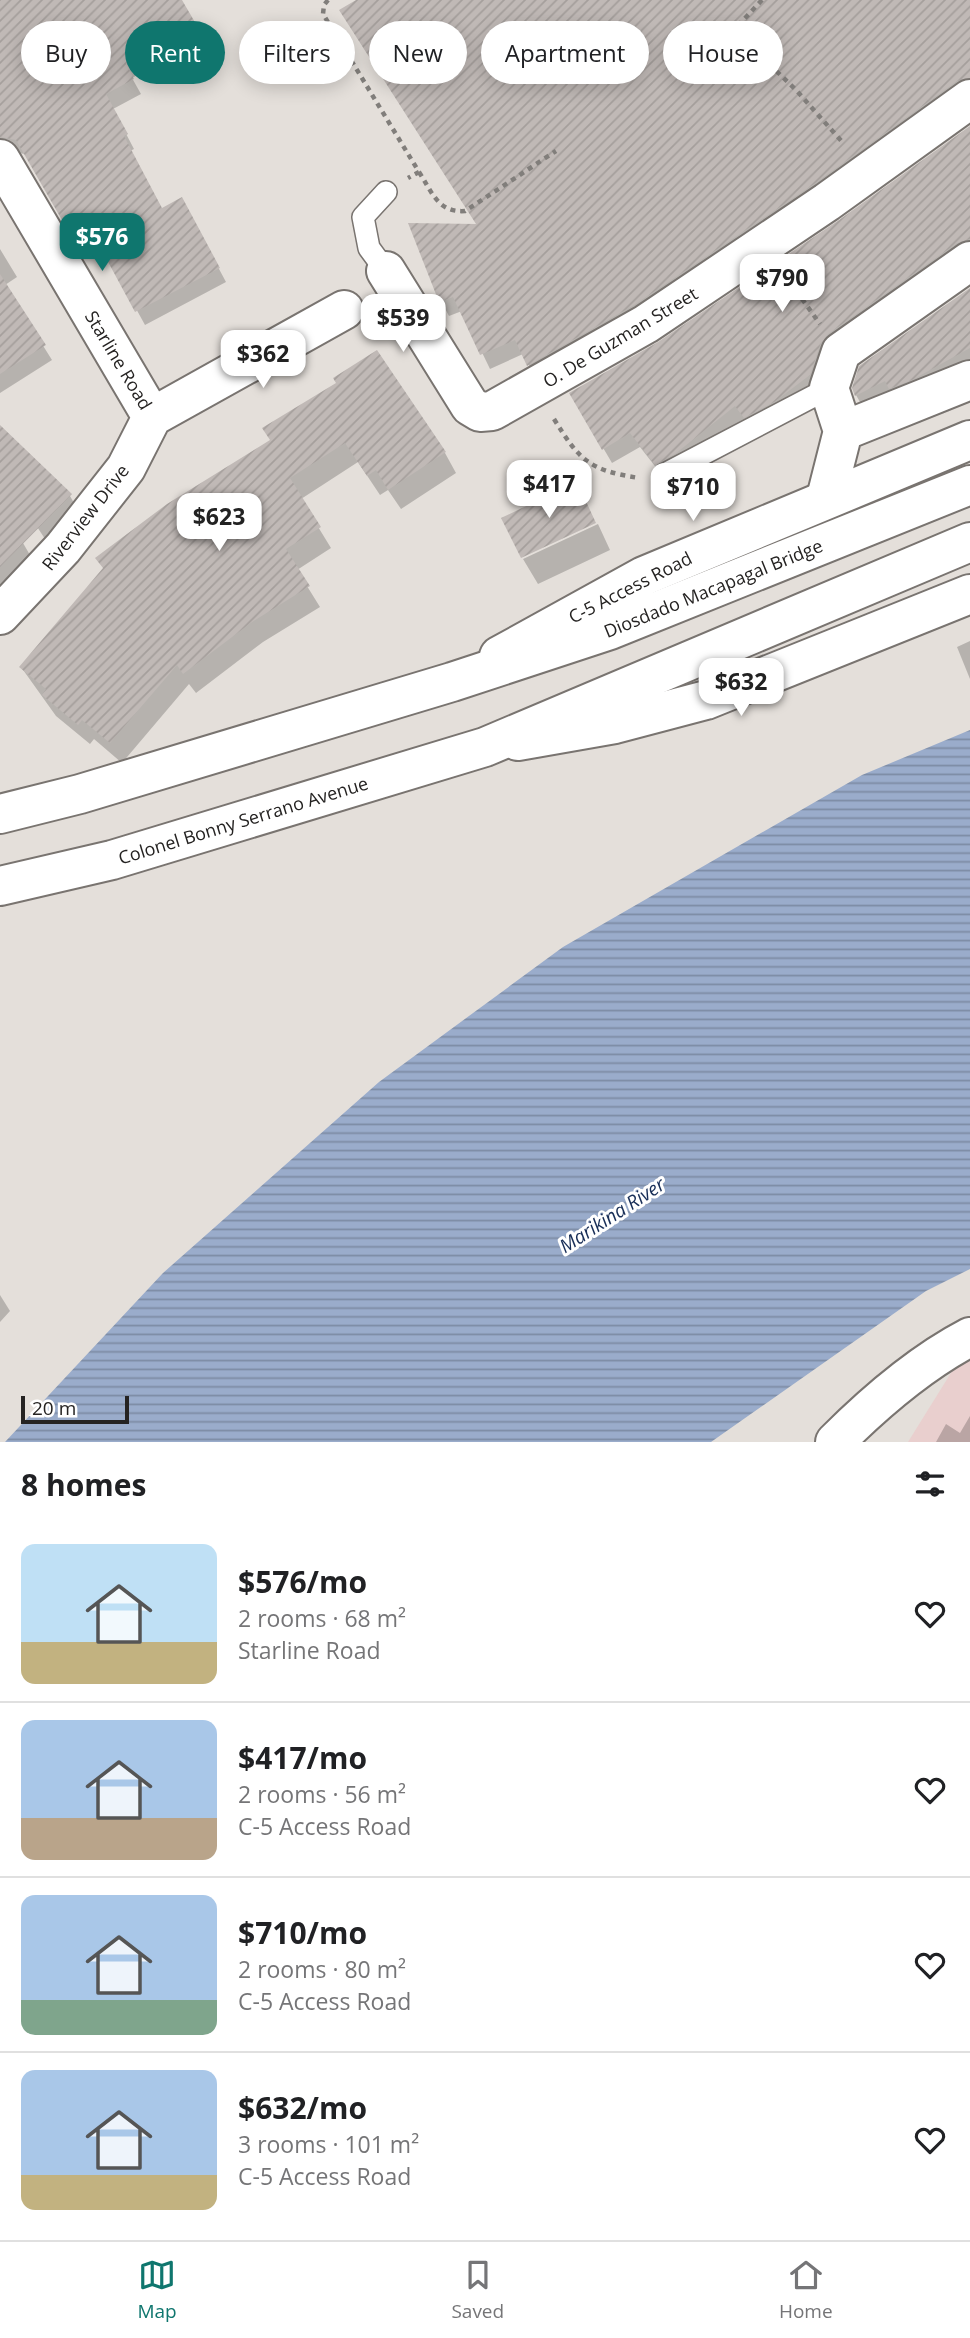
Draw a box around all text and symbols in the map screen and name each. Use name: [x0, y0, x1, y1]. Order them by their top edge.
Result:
chip: Buy: [21, 21, 111, 84]
chip: Rent: [125, 21, 225, 84]
chip: Filters: [239, 21, 355, 84]
chip: New: [369, 21, 467, 84]
chip: Apartment: [481, 21, 649, 84]
chip: House: [663, 21, 783, 84]
pin: $576: [61, 214, 143, 273]
text: $576: [76, 220, 128, 252]
pin: $790: [741, 254, 823, 314]
text: $790: [756, 261, 808, 293]
street label: O. De Guzman Street: [538, 281, 702, 393]
pin: $539: [362, 294, 444, 354]
text: $539: [377, 301, 429, 333]
street label: Starline Road: [80, 306, 158, 414]
pin: $362: [222, 330, 304, 390]
text: $362: [237, 337, 289, 369]
street label: Riverview Drive: [36, 459, 134, 575]
pin: $417: [508, 461, 590, 520]
pin: $710: [652, 463, 734, 523]
text: $417: [523, 467, 575, 499]
text: $710: [667, 470, 719, 502]
pin: $623: [178, 494, 260, 553]
text: $623: [193, 500, 245, 532]
street label: Diosdado Macapagal Bridge: [600, 533, 826, 643]
street label: C-5 Access Road: [564, 546, 696, 628]
pin: $632: [700, 658, 782, 718]
text: $632: [715, 665, 767, 697]
street label: Colonel Bonny Serrano Avenue: [115, 771, 371, 869]
water label: Marikina River: [554, 1170, 671, 1259]
scale bar: [21, 1393, 130, 1425]
text: 20 m: [32, 1395, 76, 1421]
text: 8 homes: [21, 1464, 146, 1505]
icon: filters: [911, 1465, 949, 1503]
text: $576/mo: [238, 1561, 367, 1602]
icon: home: [77, 1572, 161, 1656]
icon: heart: [911, 1595, 949, 1633]
text: 2 rooms · 68 m²: [238, 1602, 406, 1634]
text: Starline Road: [238, 1634, 380, 1666]
text: $417/mo: [238, 1737, 367, 1778]
icon: home: [77, 1748, 161, 1832]
icon: heart: [911, 1771, 949, 1809]
text: 2 rooms · 56 m²: [238, 1778, 406, 1810]
text: C-5 Access Road: [238, 1810, 411, 1842]
text: $710/mo: [238, 1912, 367, 1953]
icon: home: [77, 1923, 161, 2007]
icon: heart: [911, 1946, 949, 1984]
text: 2 rooms · 80 m²: [238, 1953, 406, 1985]
text: C-5 Access Road: [238, 1985, 411, 2017]
text: $632/mo: [238, 2087, 367, 2128]
icon: home: [77, 2098, 161, 2182]
icon: heart: [911, 2121, 949, 2159]
text: 3 rooms · 101 m²: [238, 2128, 419, 2160]
text: C-5 Access Road: [238, 2160, 411, 2192]
tab: Map: [137, 2256, 177, 2324]
tab: Saved: [451, 2256, 504, 2324]
tab: Home: [779, 2256, 833, 2324]

